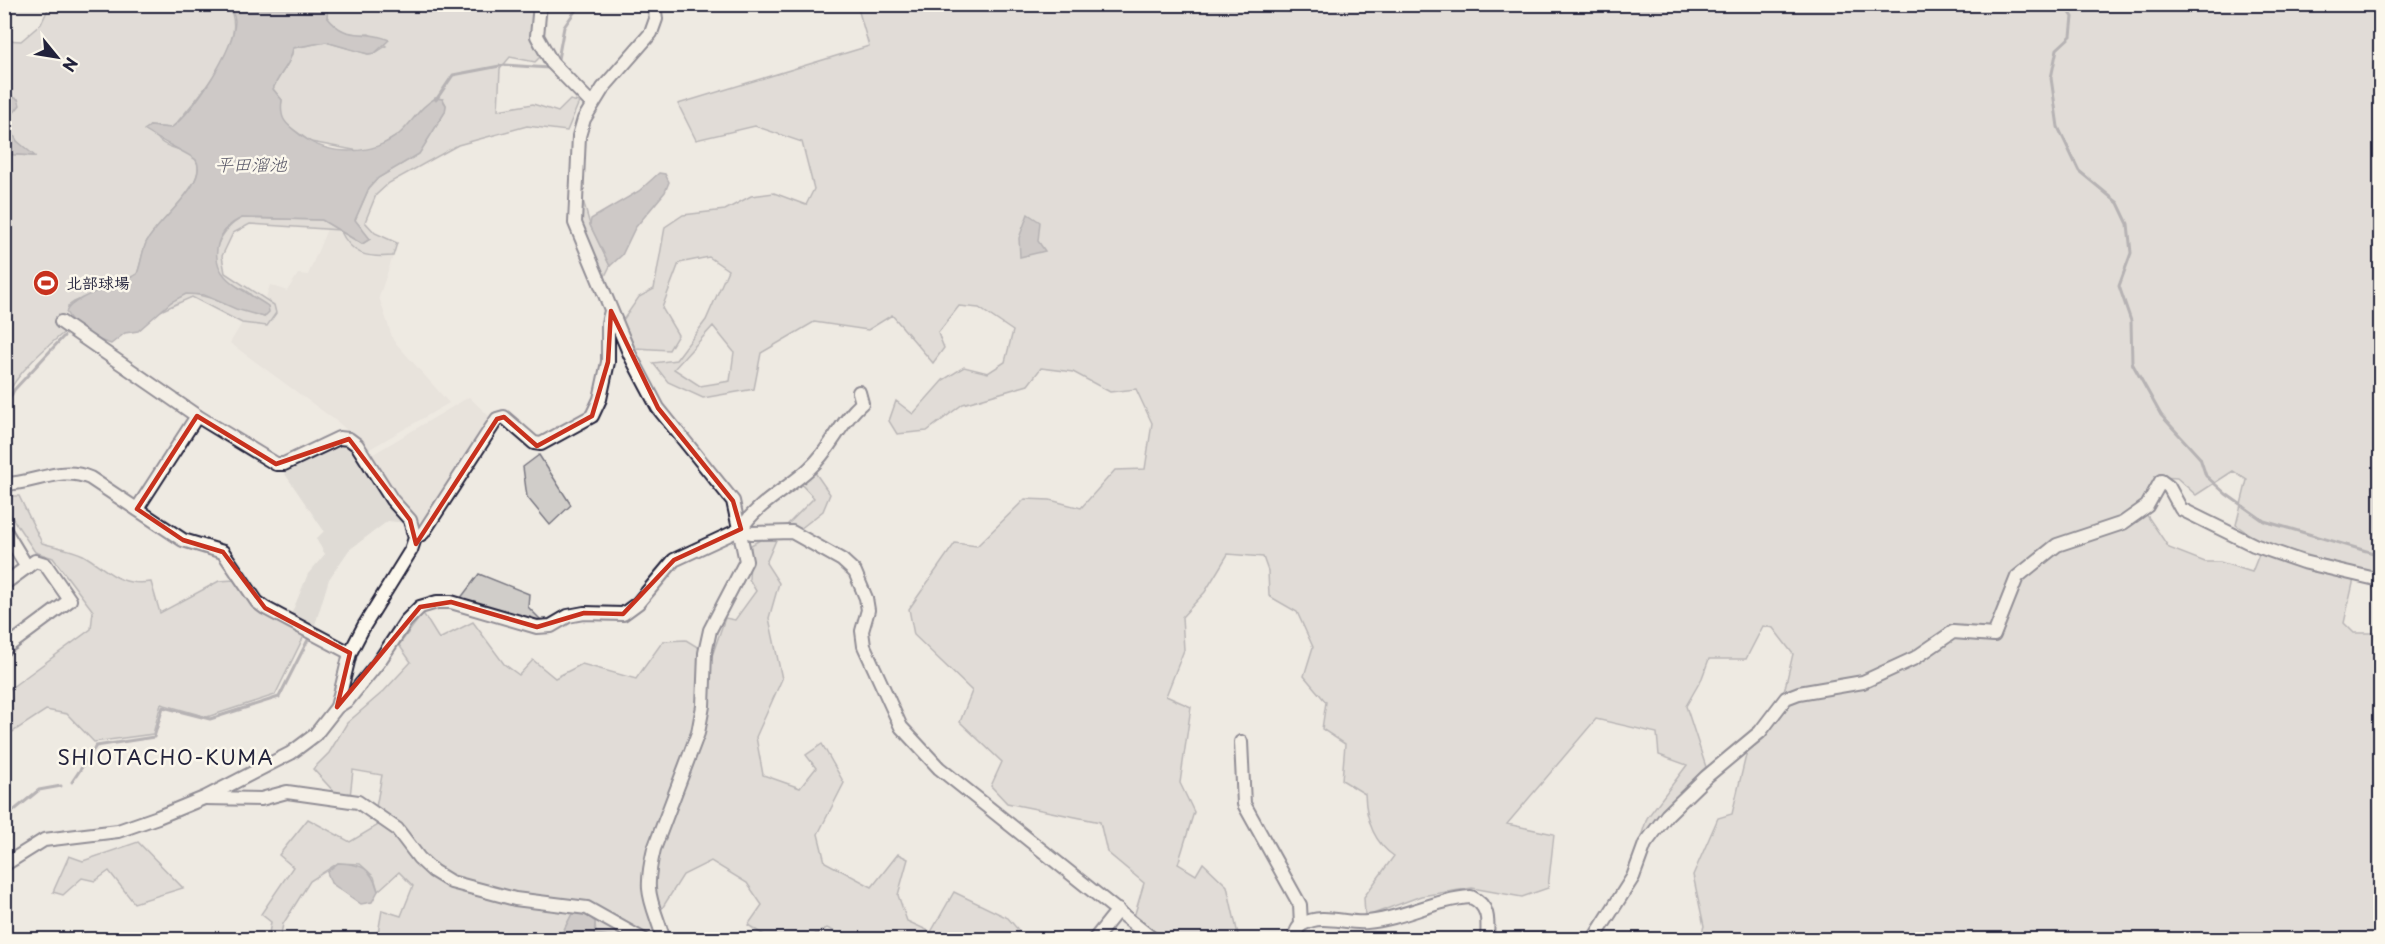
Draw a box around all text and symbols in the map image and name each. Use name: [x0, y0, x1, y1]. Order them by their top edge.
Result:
north arrow: [27, 27, 87, 87]
text: N: [57, 54, 84, 76]
water label: 平田溜池: [215, 150, 288, 177]
sports icon: 北部球場: [31, 268, 61, 298]
place label: 北部球場: [66, 270, 130, 294]
district label: SHIOTACHO-KUMA: [58, 742, 274, 772]

